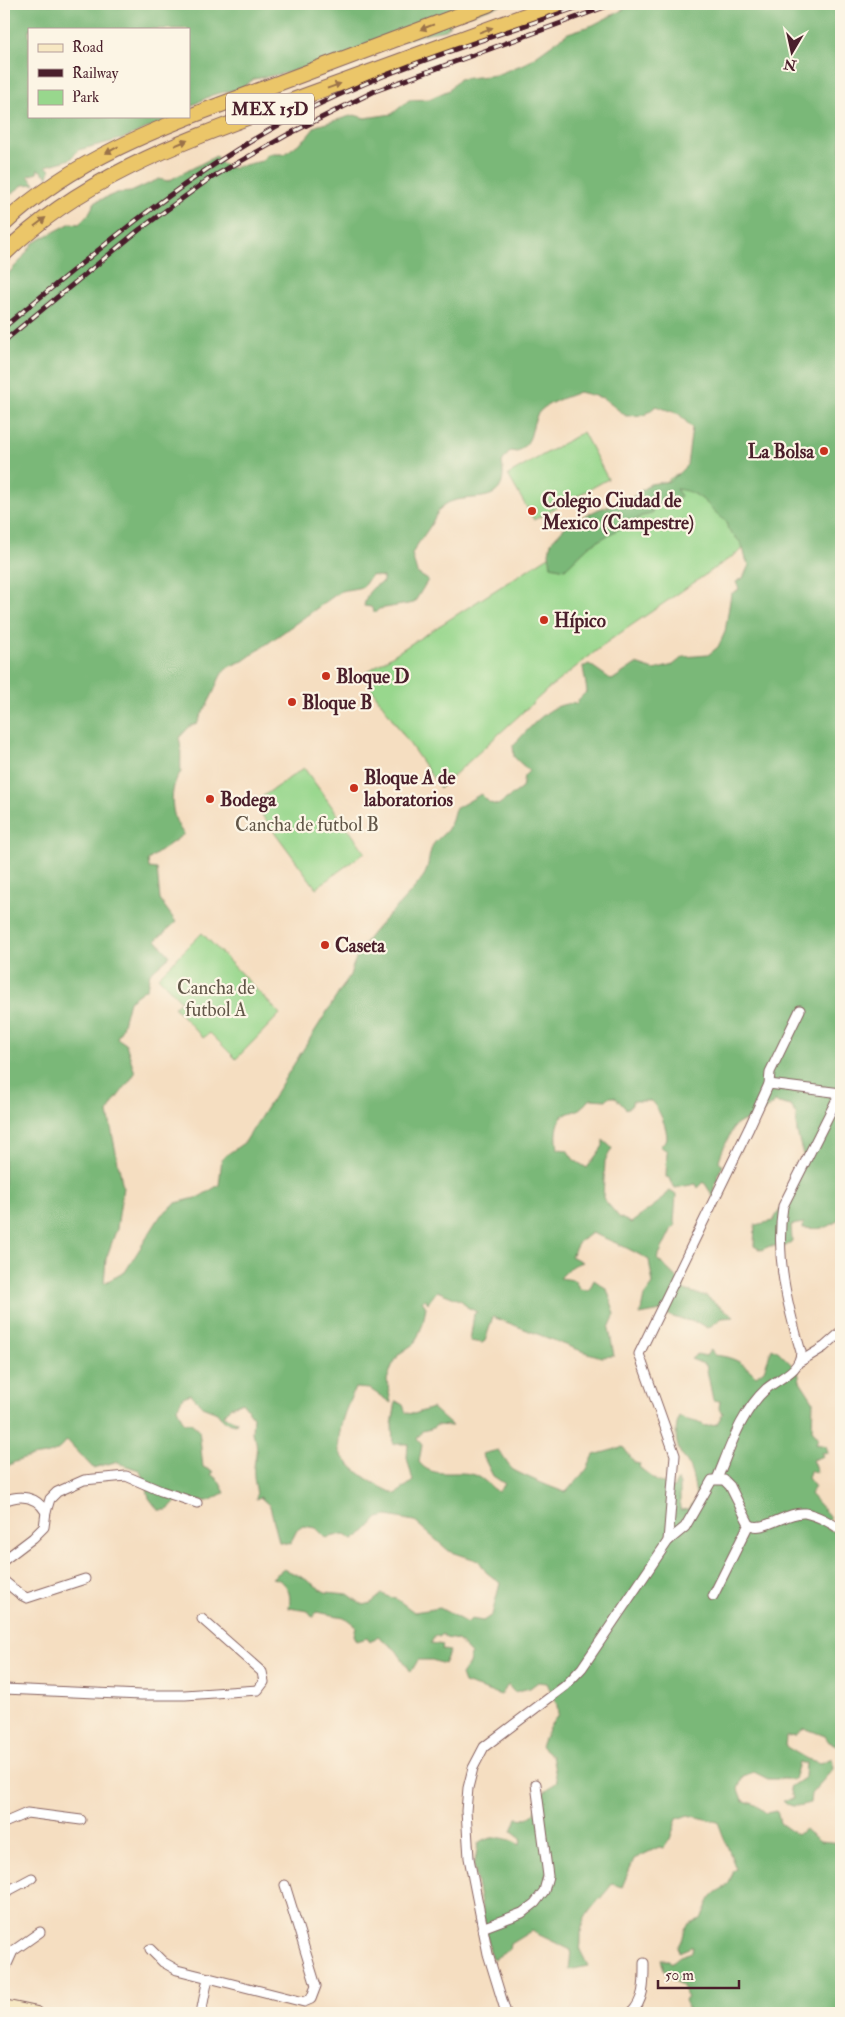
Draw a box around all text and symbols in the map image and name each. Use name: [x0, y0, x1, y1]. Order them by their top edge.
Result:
one-way arrow: [419, 24, 434, 31]
one-way arrow: [479, 26, 494, 34]
legend: [28, 28, 190, 118]
north arrow: [768, 28, 818, 78]
text: Road: [72, 38, 104, 57]
text: N: [782, 55, 799, 74]
text: Railway: [72, 64, 119, 83]
one-way arrow: [326, 82, 341, 89]
text: Park: [72, 88, 99, 107]
road number: MEX 15D: [226, 94, 314, 125]
one-way arrow: [174, 139, 189, 147]
one-way arrow: [105, 146, 120, 154]
one-way arrow: [33, 216, 46, 227]
place label: La Bolsa: [748, 440, 815, 464]
marker: La Bolsa: [818, 445, 830, 457]
place label: Colegio Ciudad de Mexico (Campestre): [541, 489, 694, 536]
marker: Colegio Ciudad de Mexico (Campestre): [526, 505, 538, 517]
place label: Hípico: [554, 609, 606, 634]
marker: Hípico: [538, 614, 550, 626]
place label: Bloque D: [336, 665, 409, 690]
marker: Bloque D: [320, 670, 332, 682]
place label: Bloque B: [302, 691, 372, 716]
marker: Bloque B: [286, 696, 298, 708]
place label: Bloque A de laboratorios: [363, 766, 455, 812]
marker: Bloque A de laboratorios: [348, 782, 360, 794]
place label: Bodega: [220, 788, 277, 813]
marker: Bodega: [204, 793, 216, 805]
park label: Cancha de futbol B: [235, 813, 379, 837]
place label: Caseta: [335, 934, 386, 958]
marker: Caseta: [319, 939, 331, 951]
park label: Cancha de futbol A: [177, 976, 255, 1022]
scale bar: [658, 1957, 739, 1989]
text: 50 m: [665, 1966, 694, 1985]

